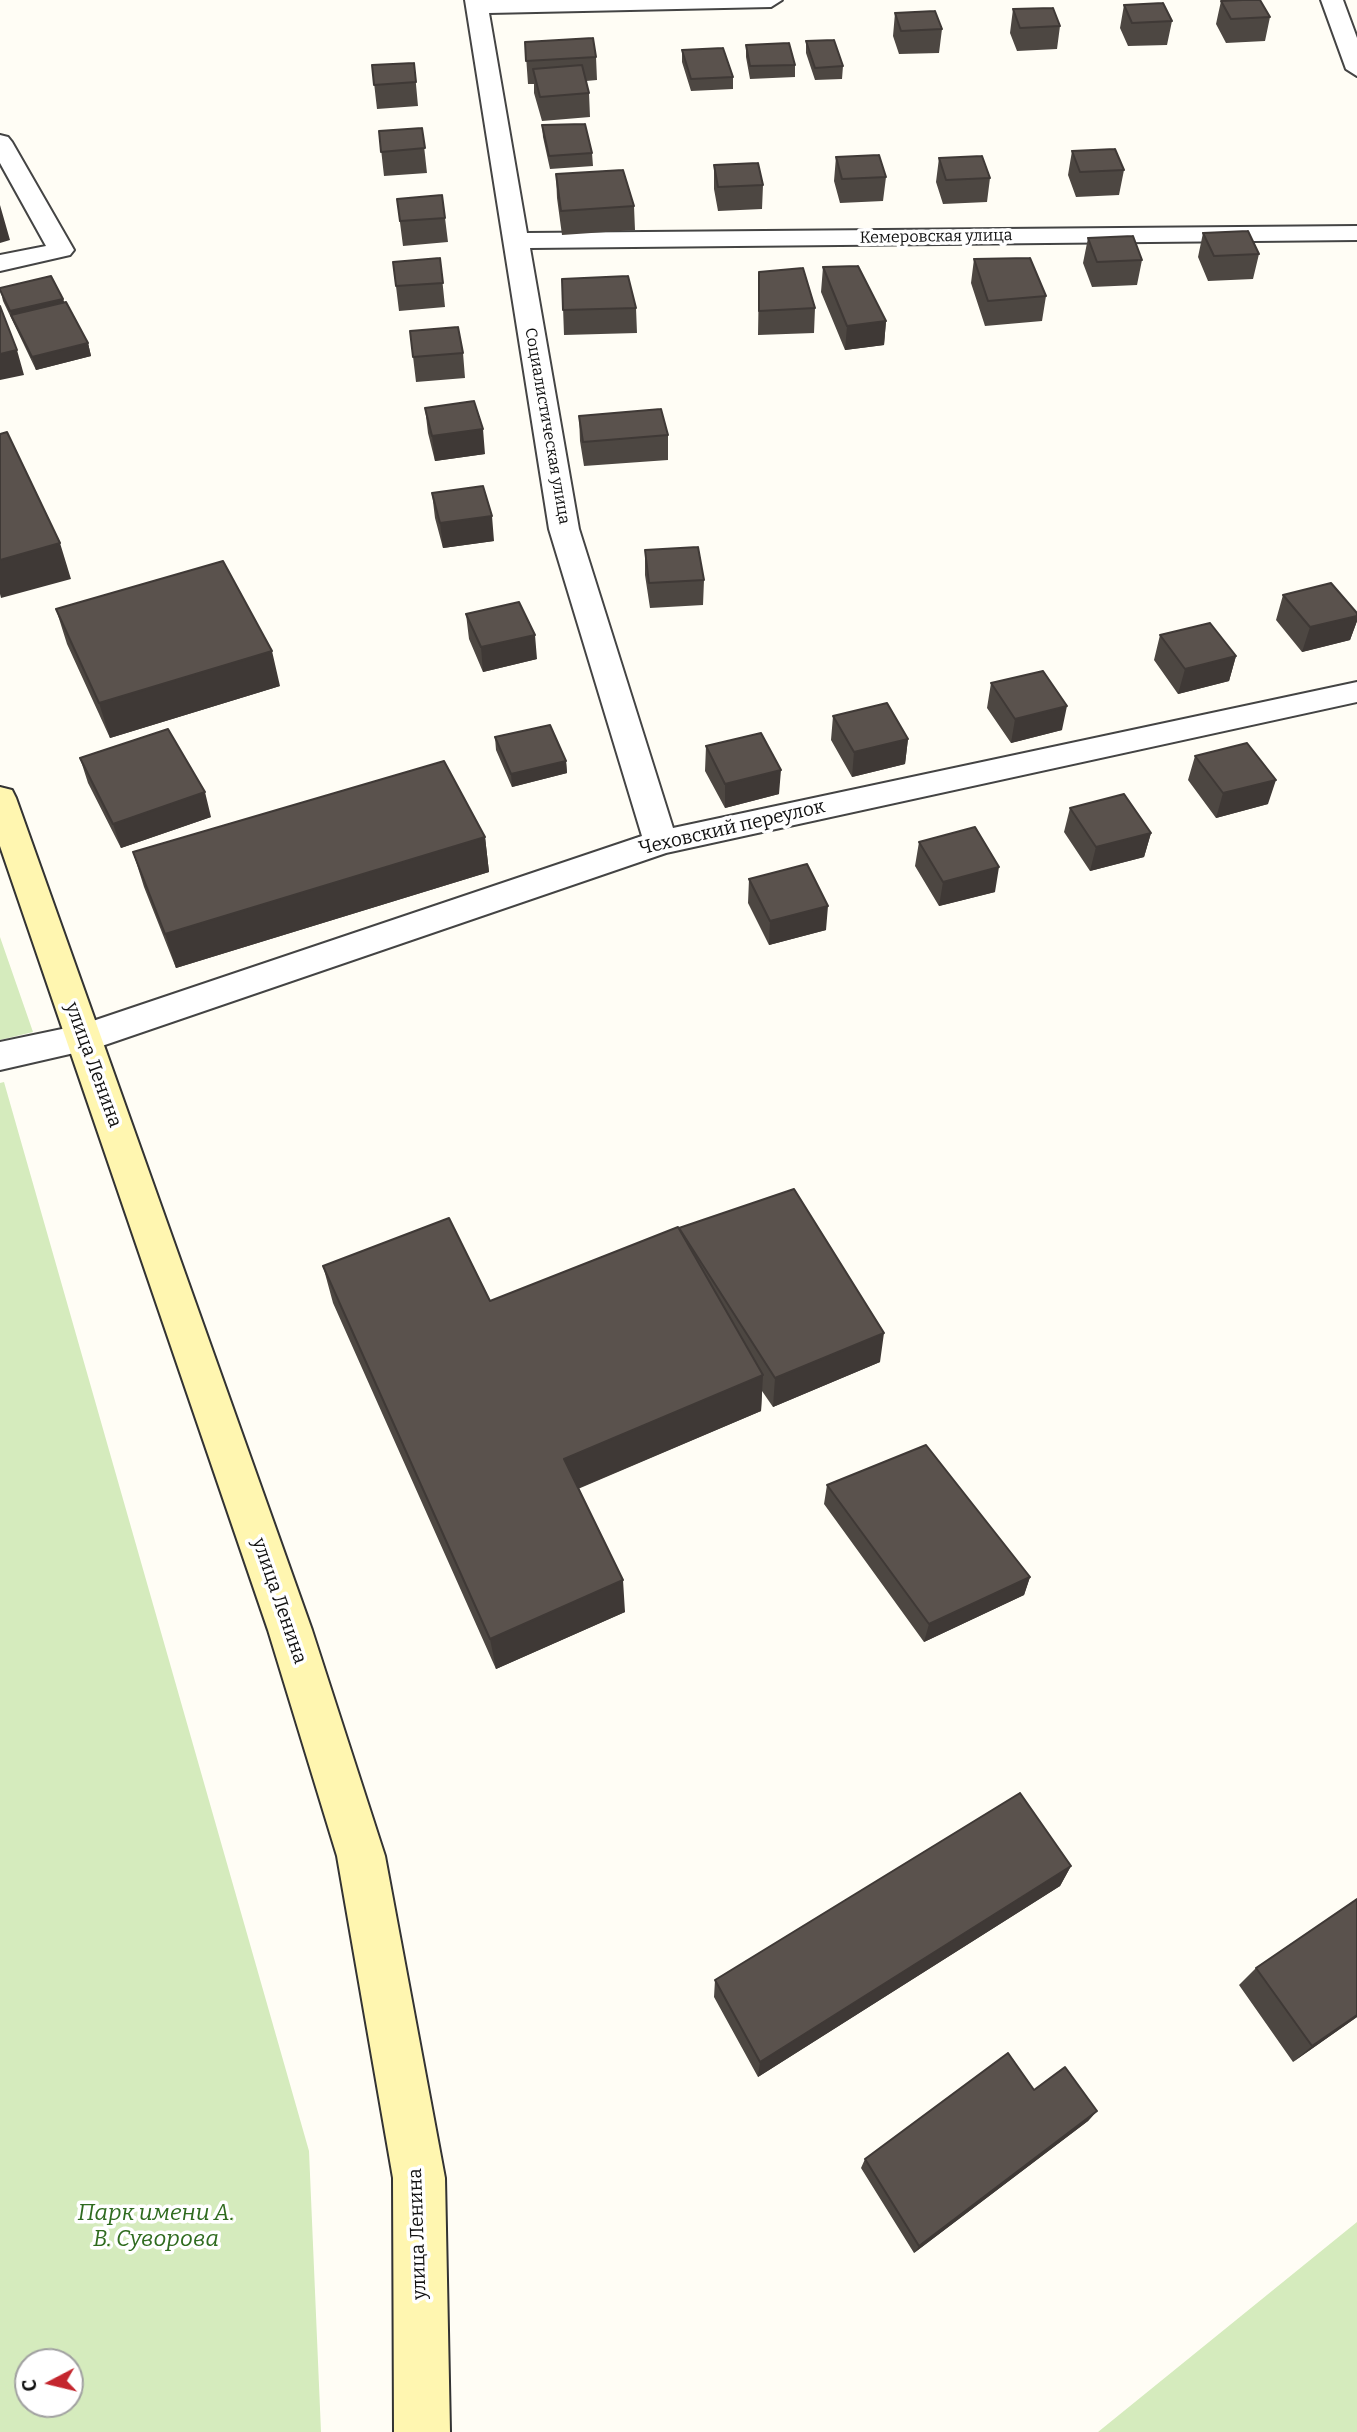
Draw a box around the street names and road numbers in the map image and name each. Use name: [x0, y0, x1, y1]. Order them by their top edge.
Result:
street label: Кемеровская улица: [859, 226, 1013, 248]
street label: Социалистическая улица: [520, 326, 574, 526]
street label: Чеховский переулок: [637, 796, 827, 860]
street label: улица Ленина: [60, 999, 126, 1131]
street label: улица Ленина: [247, 1535, 311, 1667]
street label: улица Ленина: [404, 2168, 432, 2300]

